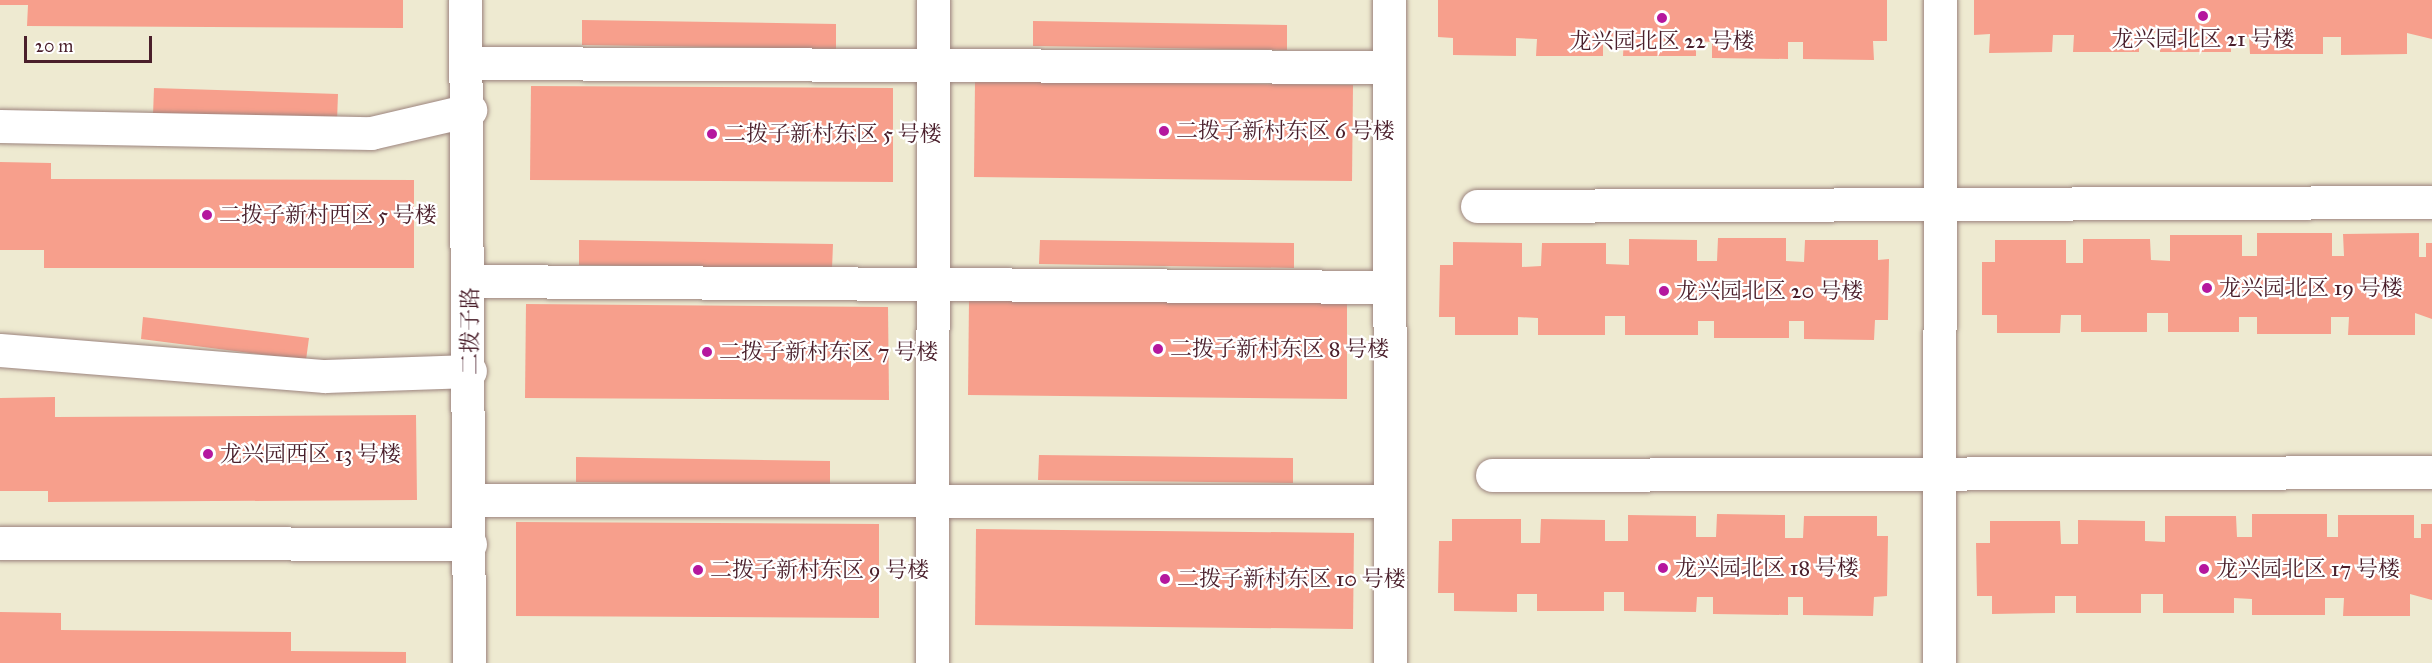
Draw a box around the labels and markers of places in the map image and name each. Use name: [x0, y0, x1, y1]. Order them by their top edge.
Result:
marker: 龙兴园北区 21 号楼: [2196, 9, 2210, 23]
marker: 龙兴园北区 22 号楼: [1655, 11, 1669, 25]
place label: 龙兴园北区 21 号楼: [2111, 26, 2295, 52]
place label: 龙兴园北区 22 号楼: [1569, 28, 1755, 54]
place label: 二拨子新村东区 6 号楼: [1176, 118, 1395, 144]
place label: 二拨子新村东区 5 号楼: [724, 121, 942, 147]
marker: 二拨子新村东区 6 号楼: [1157, 124, 1171, 138]
marker: 二拨子新村东区 5 号楼: [705, 127, 719, 141]
place label: 二拨子新村西区 5 号楼: [219, 202, 437, 228]
marker: 二拨子新村西区 5 号楼: [200, 208, 214, 222]
place label: 龙兴园北区 19 号楼: [2219, 275, 2403, 301]
place label: 龙兴园北区 20 号楼: [1676, 278, 1863, 304]
marker: 龙兴园北区 19 号楼: [2200, 281, 2214, 295]
marker: 龙兴园北区 20 号楼: [1657, 284, 1671, 298]
place label: 二拨子新村东区 8 号楼: [1170, 336, 1389, 362]
place label: 二拨子新村东区 7 号楼: [719, 339, 938, 365]
marker: 二拨子新村东区 8 号楼: [1151, 342, 1165, 356]
marker: 二拨子新村东区 7 号楼: [700, 345, 714, 359]
place label: 龙兴园西区 13 号楼: [220, 441, 401, 467]
marker: 龙兴园西区 13 号楼: [201, 447, 215, 461]
place label: 龙兴园北区 18 号楼: [1675, 555, 1859, 581]
place label: 龙兴园北区 17 号楼: [2216, 556, 2400, 582]
place label: 二拨子新村东区 9 号楼: [710, 557, 929, 583]
marker: 龙兴园北区 18 号楼: [1656, 561, 1670, 575]
marker: 龙兴园北区 17 号楼: [2197, 562, 2211, 576]
marker: 二拨子新村东区 9 号楼: [691, 563, 705, 577]
place label: 二拨子新村东区 10 号楼: [1177, 566, 1406, 592]
marker: 二拨子新村东区 10 号楼: [1158, 572, 1172, 586]

